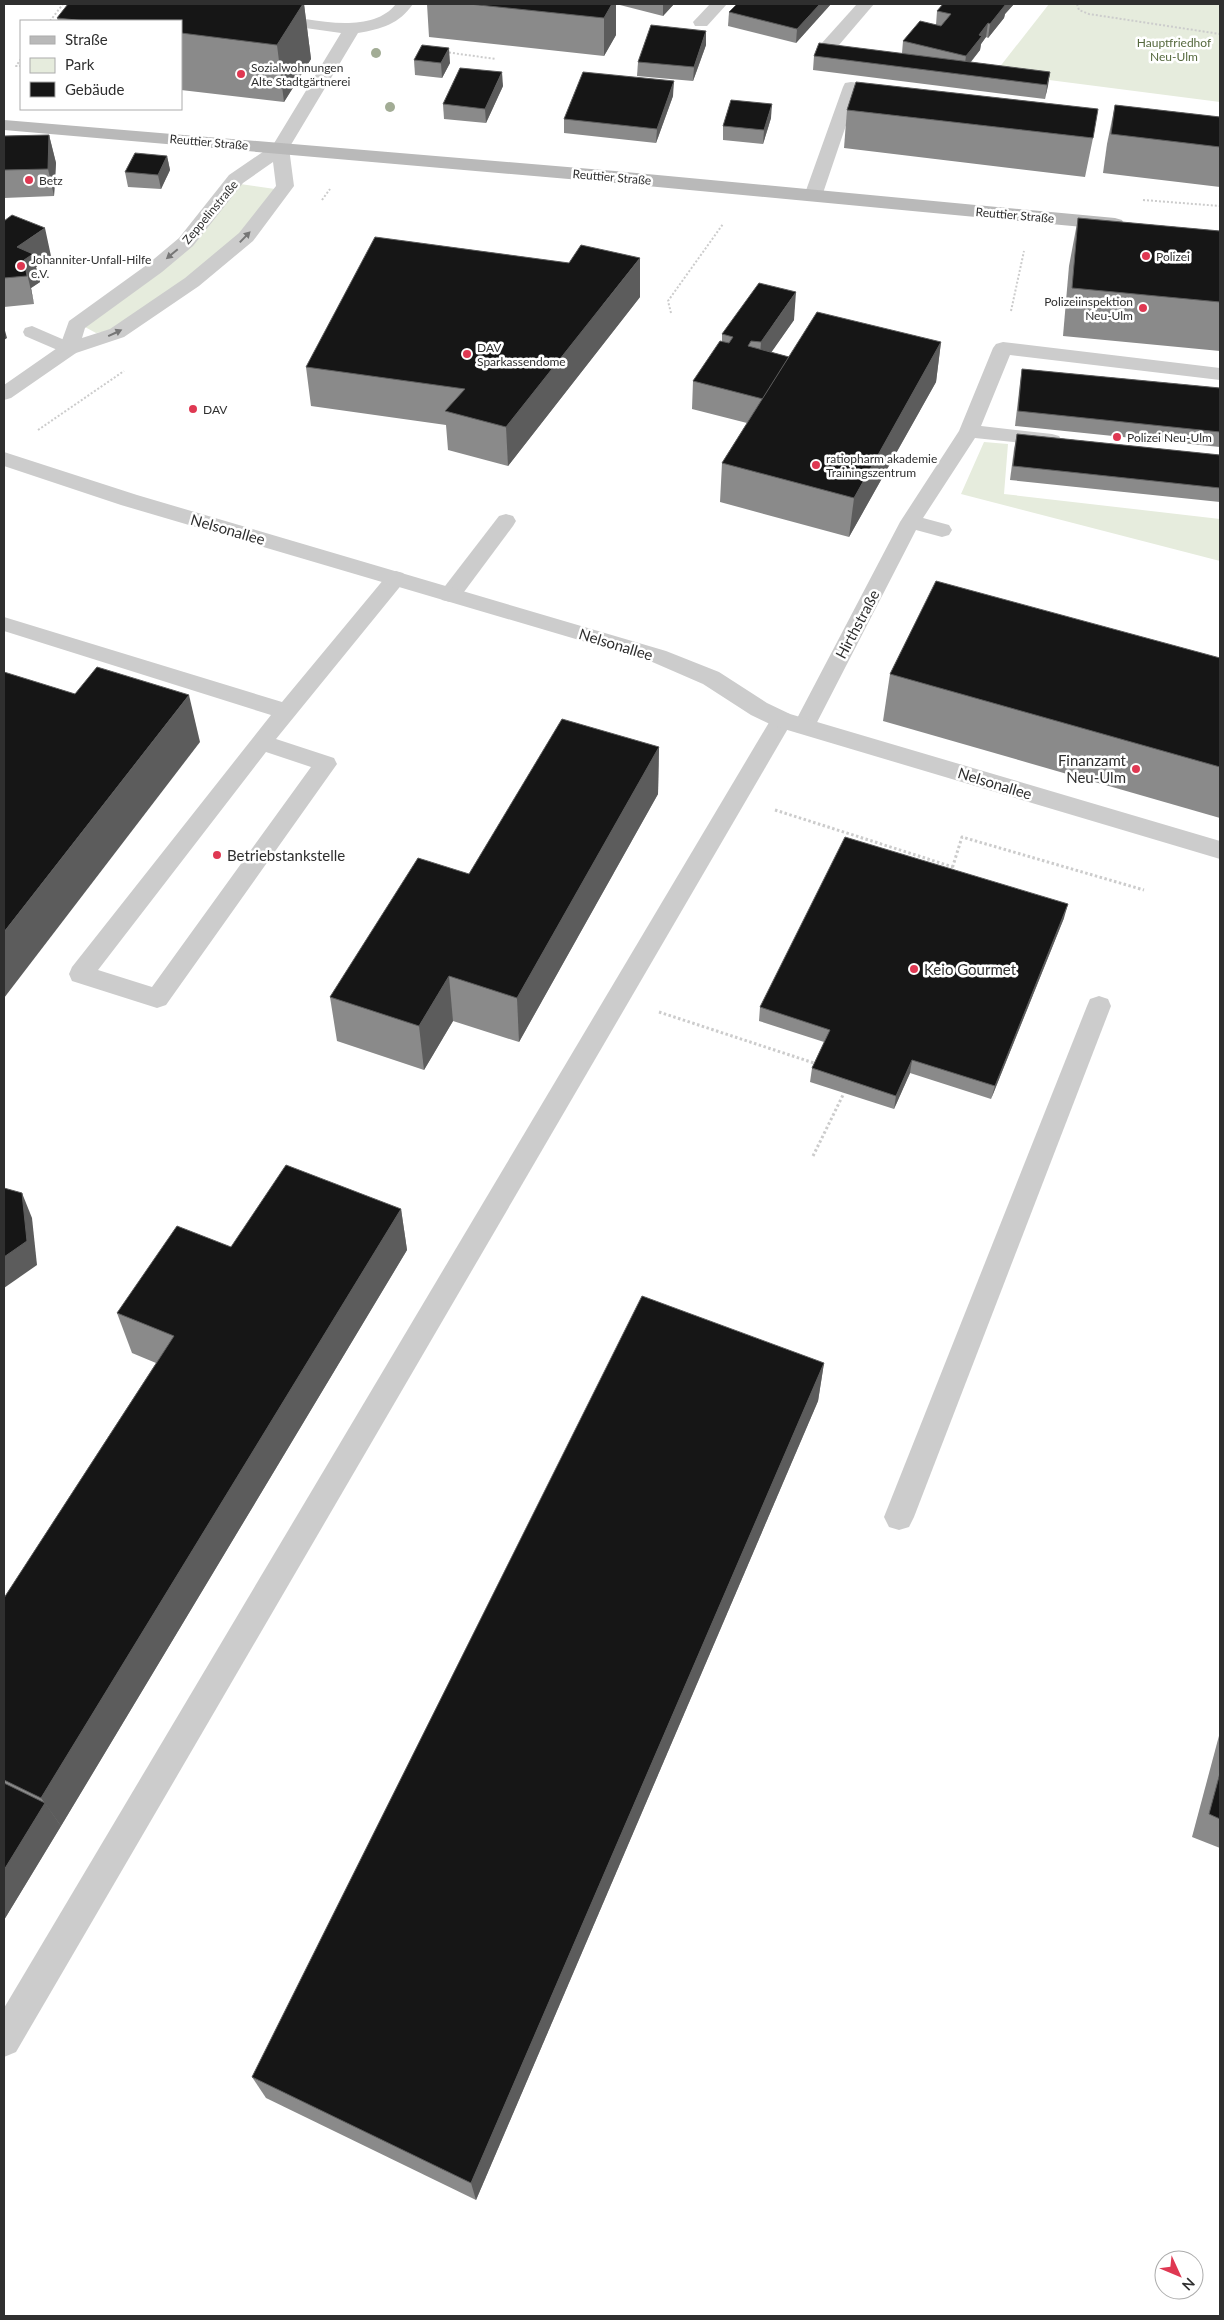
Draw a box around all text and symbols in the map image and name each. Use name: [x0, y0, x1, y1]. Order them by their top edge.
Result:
legend: [20, 20, 182, 110]
text: Straße: [65, 30, 108, 48]
park label: Hauptfriedhof Neu-Ulm: [1137, 35, 1212, 64]
text: Park: [65, 55, 95, 73]
place label: Sozialwohnungen Alte Stadtgärtnerei: [251, 60, 351, 89]
marker: Sozialwohnungen Alte Stadtgärtnerei: [235, 68, 247, 80]
text: Gebäude: [65, 80, 124, 98]
street label: Reuttier Straße: [169, 131, 249, 153]
street label: Reuttier Straße: [572, 166, 652, 188]
place label: Betz: [39, 173, 63, 188]
marker: Betz: [23, 174, 35, 186]
street label: Zeppelinstraße: [179, 177, 241, 247]
street label: Reuttier Straße: [975, 204, 1055, 226]
one-way arrow: [239, 231, 251, 243]
one-way arrow: [165, 249, 178, 260]
place label: Polizei: [1156, 249, 1190, 264]
marker: Polizei: [1140, 250, 1152, 262]
place label: Johanniter-Unfall-Hilfe e.V.: [31, 252, 151, 281]
marker: Johanniter-Unfall-Hilfe e.V.: [15, 260, 27, 272]
place label: Polizeiinspektion Neu-Ulm: [1044, 294, 1133, 323]
marker: Polizeiinspektion Neu-Ulm: [1137, 302, 1149, 314]
one-way arrow: [108, 328, 122, 336]
place label: DAV Sparkassendome: [477, 340, 566, 369]
marker: DAV Sparkassendome: [461, 348, 473, 360]
place label: DAV: [203, 402, 228, 417]
marker: DAV: [187, 403, 199, 415]
place label: Polizei Neu-Ulm: [1127, 430, 1212, 445]
marker: Polizei Neu-Ulm: [1111, 431, 1123, 443]
place label: ratiopharm akademie Trainingszentrum: [826, 451, 937, 480]
marker: ratiopharm akademie Trainingszentrum: [810, 459, 822, 471]
street label: Nelsonallee: [189, 510, 267, 548]
street label: Hirthstraße: [831, 586, 883, 662]
street label: Nelsonallee: [577, 624, 655, 664]
place label: Finanzamt Neu-Ulm: [1058, 751, 1127, 786]
street label: Nelsonallee: [956, 763, 1034, 803]
marker: Finanzamt Neu-Ulm: [1130, 763, 1142, 775]
place label: Betriebstankstelle: [227, 846, 345, 864]
marker: Betriebstankstelle: [211, 849, 223, 861]
place label: Keio Gourmet: [924, 960, 1017, 978]
marker: Keio Gourmet: [908, 963, 920, 975]
north arrow: [1154, 2250, 1204, 2300]
text: N: [1179, 2275, 1199, 2294]

